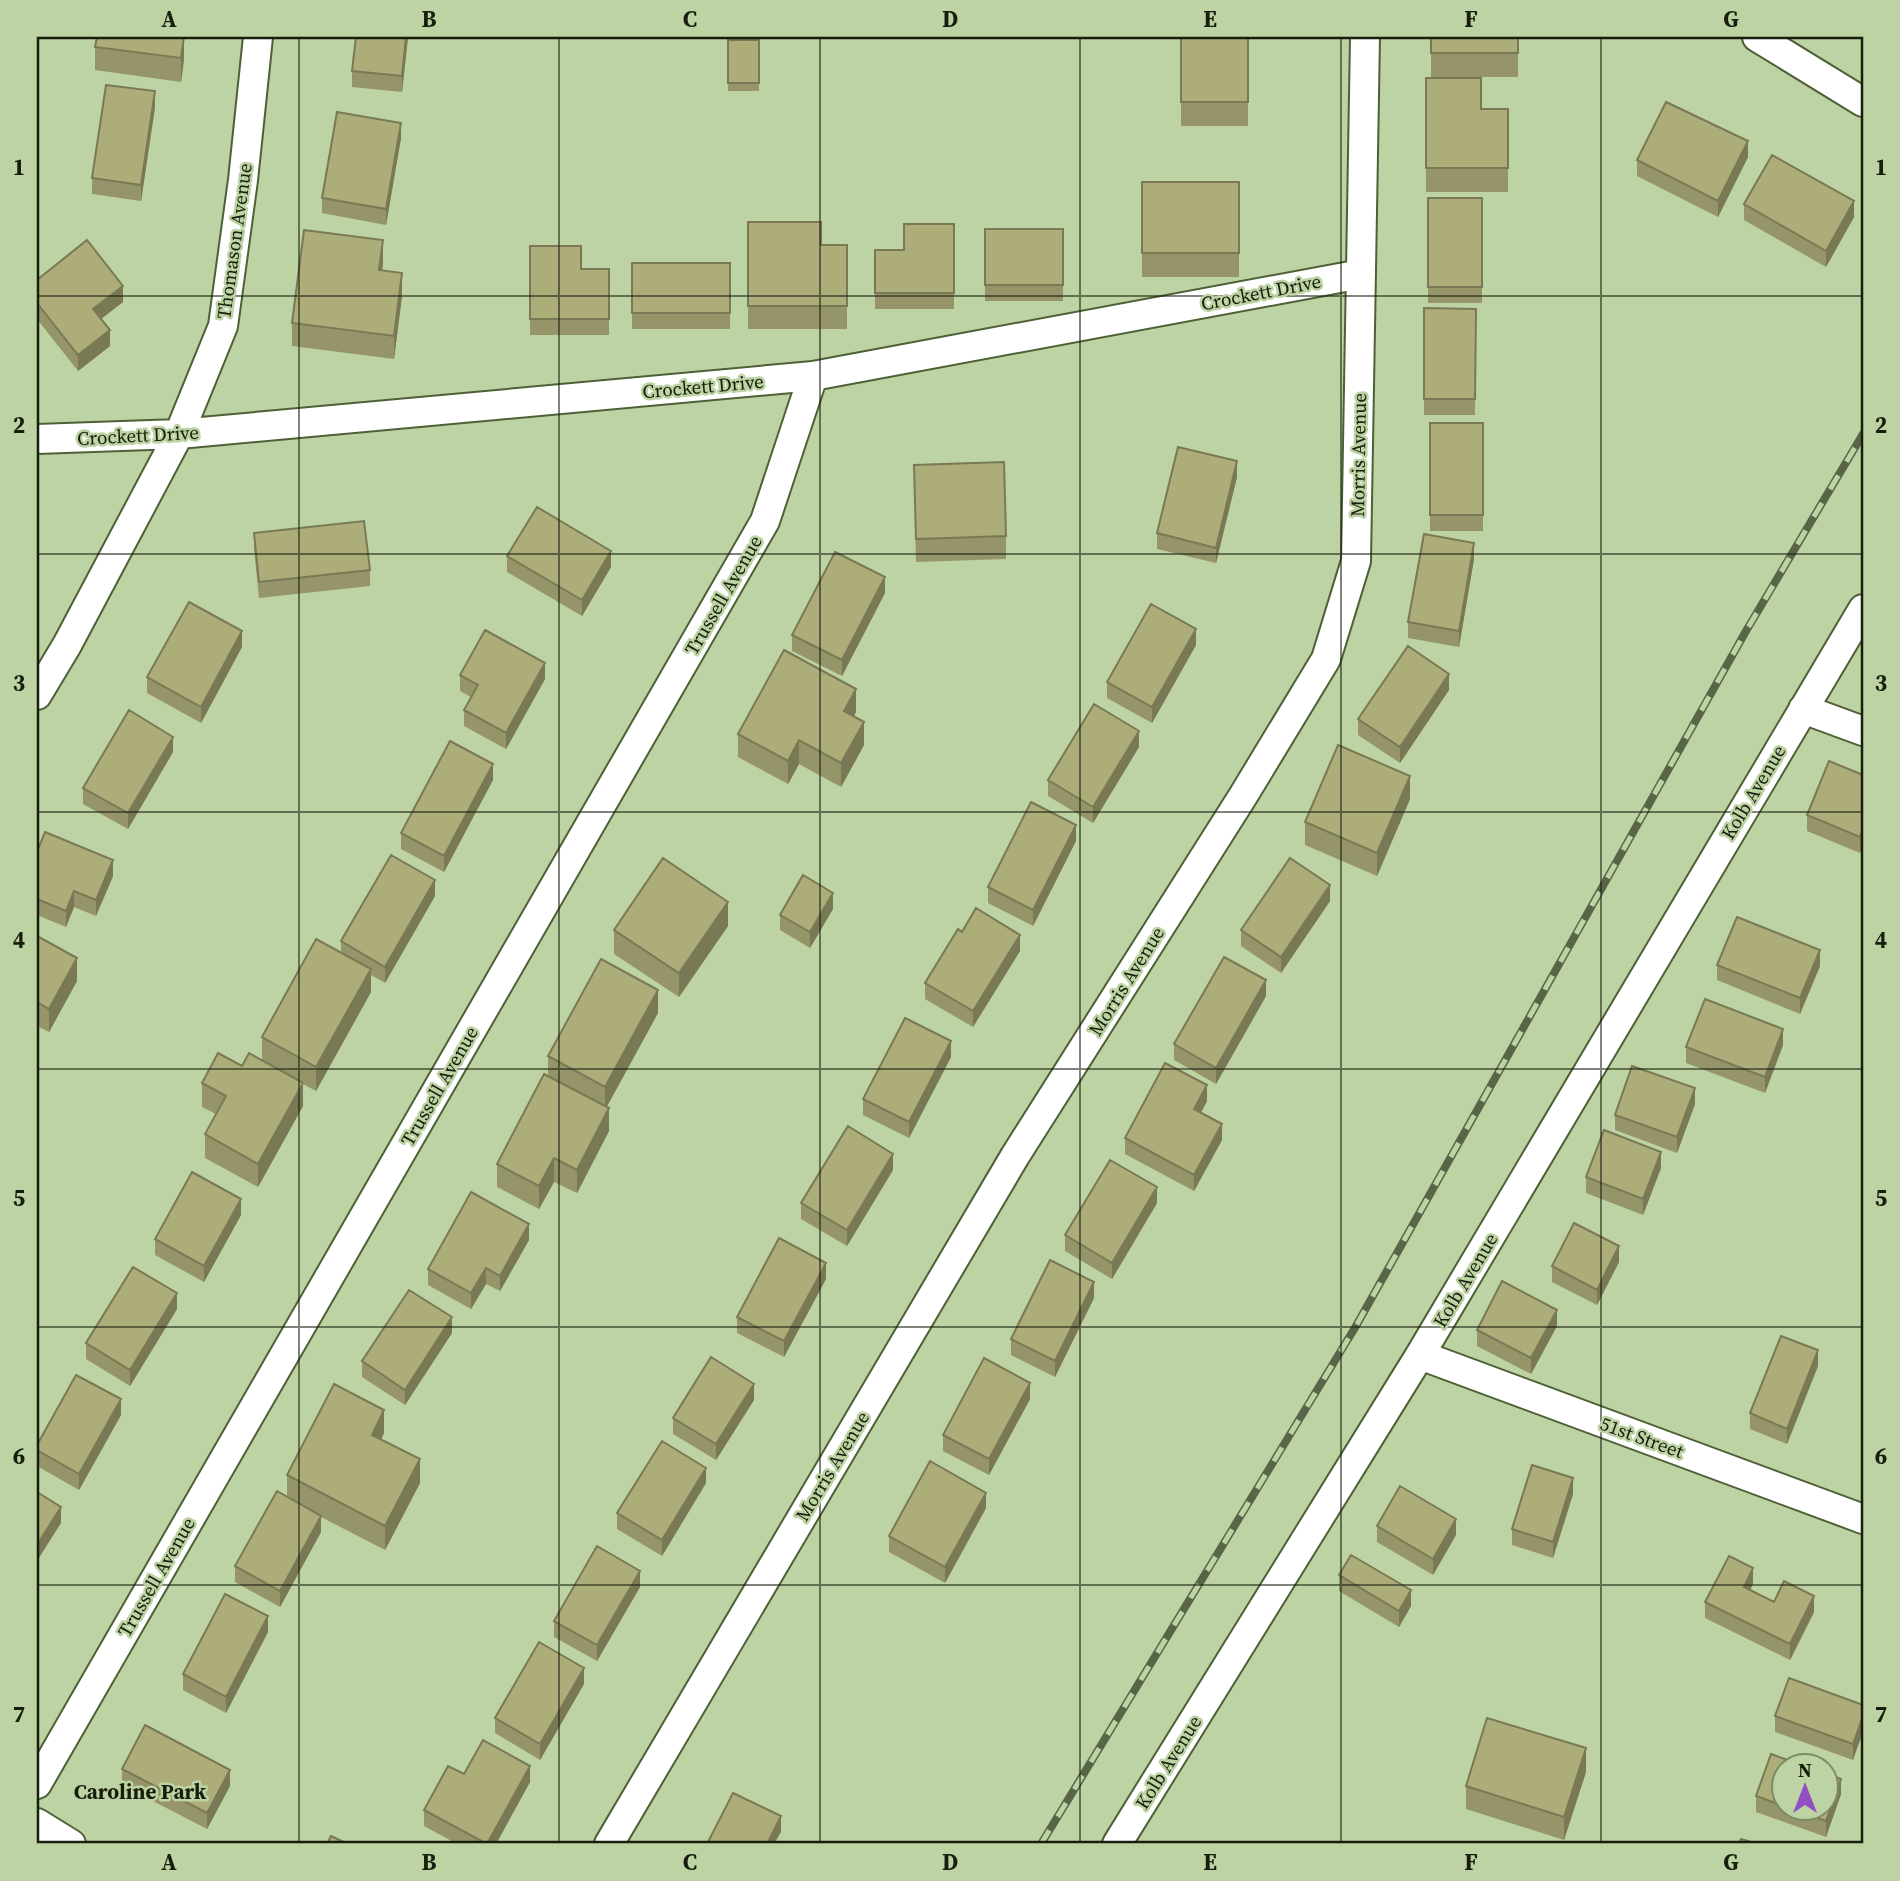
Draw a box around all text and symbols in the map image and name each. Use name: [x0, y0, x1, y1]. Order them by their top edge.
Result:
text: A: [161, 3, 177, 35]
text: B: [422, 3, 437, 35]
text: C: [683, 3, 697, 35]
text: D: [942, 3, 958, 35]
text: E: [1203, 3, 1217, 35]
text: F: [1464, 3, 1478, 35]
text: G: [1723, 3, 1739, 35]
text: 1: [13, 151, 25, 183]
text: 1: [1875, 151, 1887, 183]
street label: Thomason Avenue: [210, 161, 258, 321]
street label: Crockett Drive: [1199, 268, 1323, 316]
street label: Crockett Drive: [641, 368, 765, 404]
street label: Morris Avenue: [1344, 393, 1372, 517]
text: 2: [13, 409, 25, 441]
text: 2: [1875, 409, 1887, 441]
street label: Crockett Drive: [77, 419, 199, 451]
street label: Trussell Avenue: [678, 530, 768, 660]
text: 3: [13, 667, 25, 699]
text: 3: [1875, 667, 1887, 699]
street label: Kolb Avenue: [1715, 740, 1791, 844]
street label: Morris Avenue: [1082, 922, 1170, 1040]
text: 4: [13, 924, 25, 956]
text: 4: [1875, 924, 1887, 956]
street label: Trussell Avenue: [394, 1021, 484, 1151]
text: 5: [13, 1182, 25, 1214]
text: 5: [1875, 1182, 1887, 1214]
street label: Kolb Avenue: [1427, 1228, 1503, 1332]
street label: Morris Avenue: [789, 1406, 875, 1526]
street label: 51st Street: [1597, 1410, 1688, 1464]
text: 6: [13, 1440, 25, 1472]
text: 6: [1875, 1440, 1887, 1472]
street label: Trussell Avenue: [111, 1512, 201, 1642]
text: 7: [13, 1698, 25, 1730]
text: 7: [1875, 1698, 1887, 1730]
street label: Kolb Avenue: [1129, 1710, 1207, 1814]
north arrow: [1770, 1752, 1840, 1822]
text: N: [1798, 1757, 1812, 1783]
district label: Caroline Park: [74, 1777, 207, 1806]
text: A: [161, 1846, 177, 1878]
text: B: [422, 1846, 437, 1878]
text: C: [683, 1846, 697, 1878]
text: D: [942, 1846, 958, 1878]
text: E: [1203, 1846, 1217, 1878]
text: F: [1464, 1846, 1478, 1878]
text: G: [1723, 1846, 1739, 1878]

